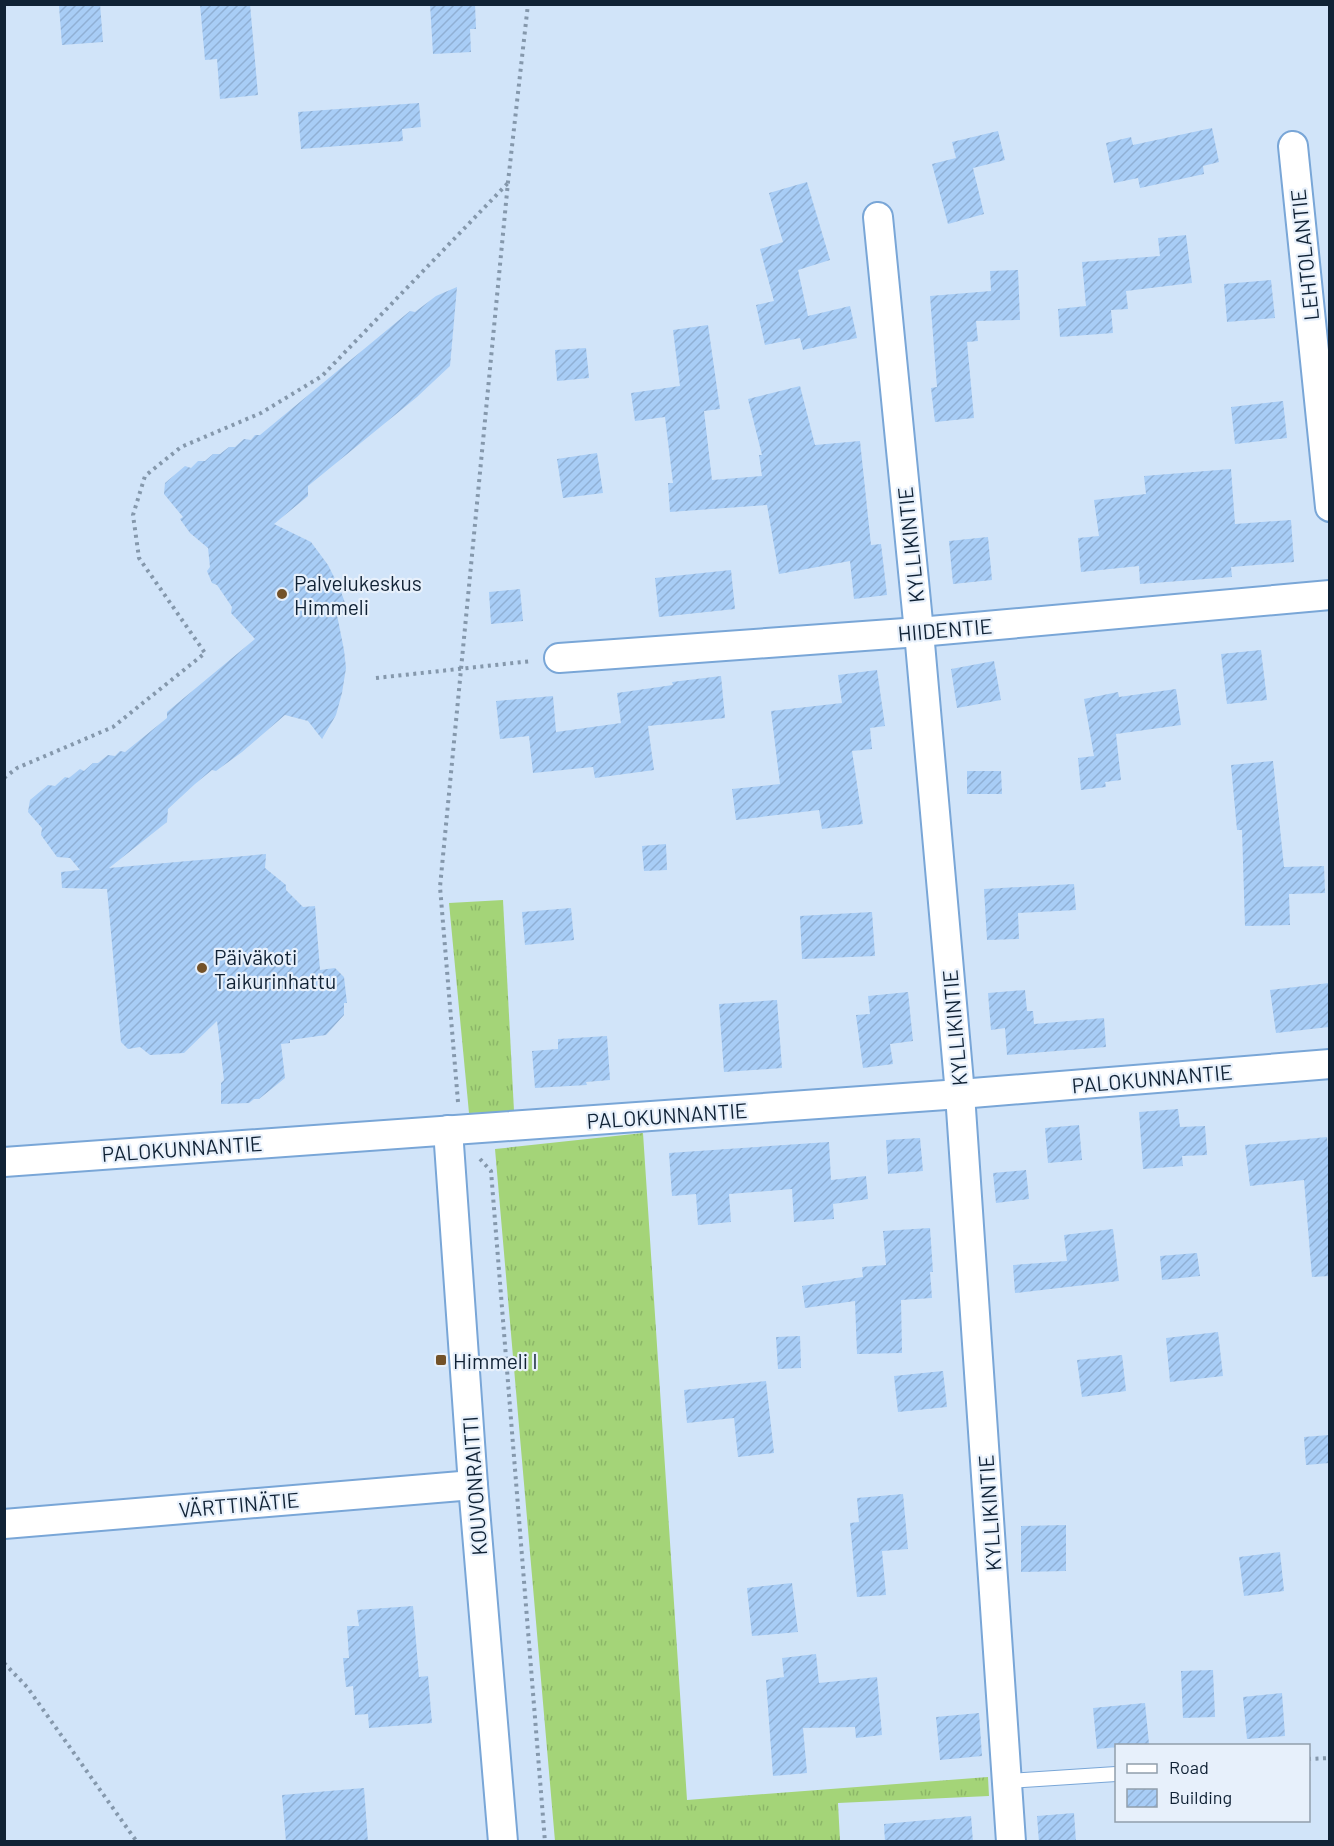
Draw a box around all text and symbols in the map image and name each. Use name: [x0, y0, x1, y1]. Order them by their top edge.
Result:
street label: LEHTOLANTIE: [1285, 188, 1323, 322]
street label: KYLLIKINTIE: [891, 486, 929, 604]
place label: Palvelukeskus Himmeli: [294, 570, 422, 619]
marker: Palvelukeskus Himmeli: [275, 587, 289, 601]
street label: HIIDENTIE: [897, 612, 993, 646]
place label: Päiväkoti Taikurinhattu: [214, 944, 336, 993]
marker: Päiväkoti Taikurinhattu: [195, 961, 209, 975]
street label: KYLLIKINTIE: [936, 969, 972, 1087]
street label: PALOKUNNANTIE: [1071, 1059, 1233, 1097]
street label: PALOKUNNANTIE: [586, 1097, 748, 1133]
street label: PALOKUNNANTIE: [101, 1130, 263, 1166]
place label: Himmeli I: [453, 1348, 538, 1373]
marker: Himmeli I: [434, 1353, 448, 1367]
street label: KOUVONRAITTI: [457, 1416, 491, 1556]
street label: KYLLIKINTIE: [972, 1454, 1006, 1572]
street label: VÄRTTINÄTIE: [178, 1486, 300, 1522]
legend: [1115, 1744, 1310, 1822]
text: Road: [1169, 1756, 1209, 1778]
text: Building: [1169, 1786, 1232, 1808]

